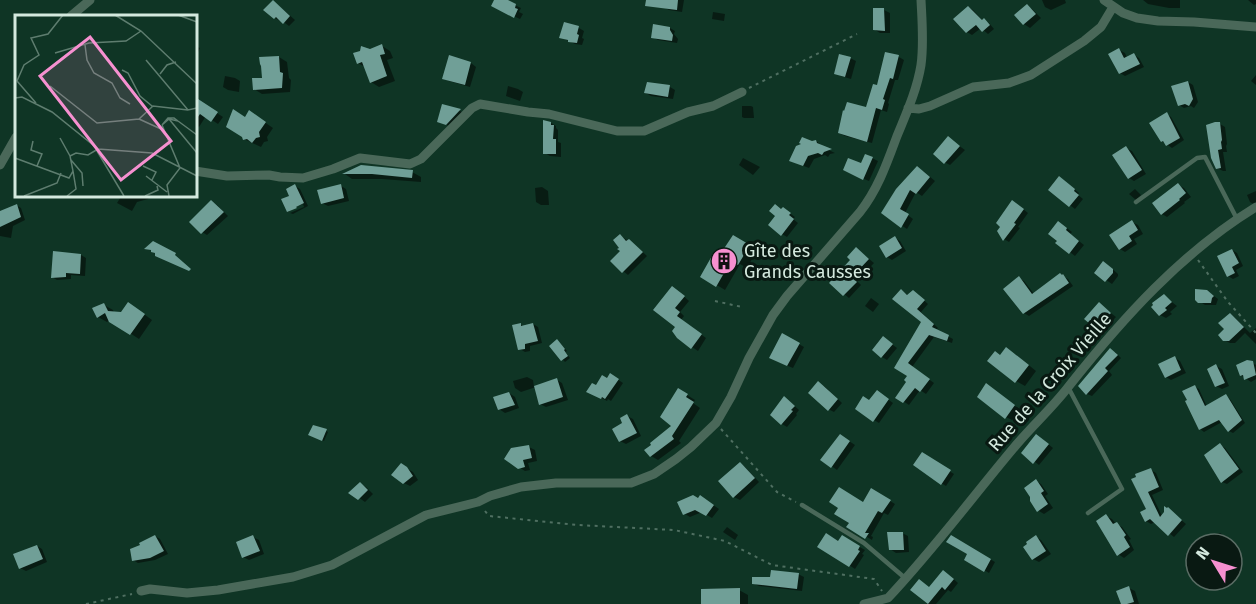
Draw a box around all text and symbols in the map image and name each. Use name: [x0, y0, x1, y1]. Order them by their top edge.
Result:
inset map: [15, 15, 196, 196]
place label: Gîte des Grands Causses: [744, 240, 871, 283]
building icon: Gîte des Grands Causses: [709, 246, 739, 276]
street label: Rue de la Croix Vieille: [984, 308, 1116, 456]
north arrow: [1184, 532, 1244, 592]
text: N: [1192, 543, 1213, 563]

